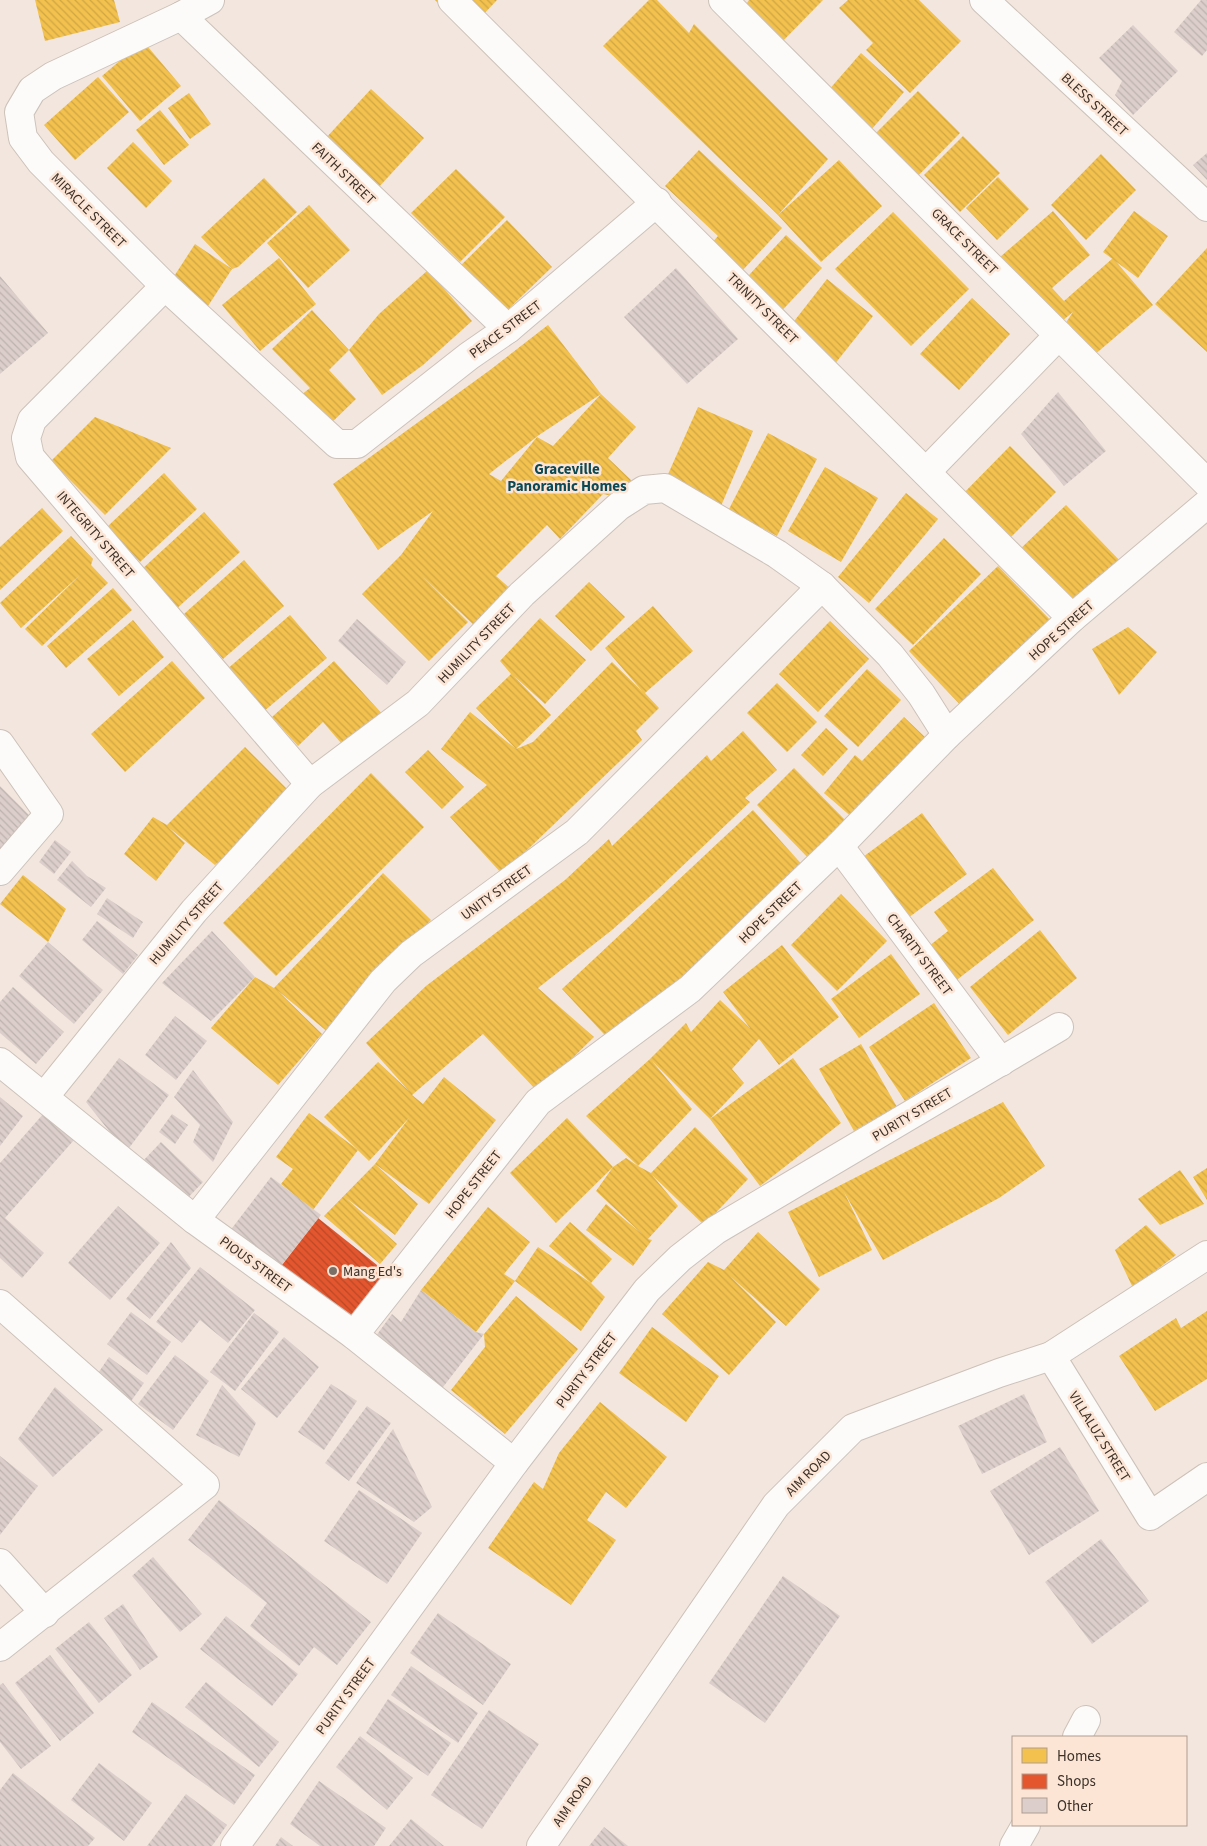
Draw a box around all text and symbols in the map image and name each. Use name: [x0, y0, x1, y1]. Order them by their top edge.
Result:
street label: BLESS STREET: [1056, 68, 1133, 141]
street label: FAITH STREET: [307, 138, 380, 210]
street label: MIRACLE STREET: [46, 169, 131, 253]
street label: GRACE STREET: [926, 204, 1003, 280]
street label: TRINITY STREET: [722, 269, 803, 349]
street label: PEACE STREET: [465, 296, 546, 364]
district label: Graceville Panoramic Homes: [507, 459, 627, 497]
street label: INTEGRITY STREET: [52, 487, 139, 583]
street label: HOPE STREET: [1025, 596, 1099, 665]
street label: HUMILITY STREET: [433, 599, 520, 688]
street label: UNITY STREET: [457, 860, 537, 925]
street label: HUMILITY STREET: [145, 877, 229, 970]
street label: HOPE STREET: [734, 877, 807, 948]
street label: CHARITY STREET: [882, 909, 957, 1000]
street label: PURITY STREET: [869, 1083, 957, 1147]
street label: HOPE STREET: [441, 1146, 507, 1223]
street label: PIOUS STREET: [215, 1232, 296, 1298]
place label: Mang Ed's: [343, 1262, 402, 1282]
marker: Mang Ed's: [327, 1265, 339, 1277]
street label: PURITY STREET: [552, 1328, 622, 1413]
street label: VILLALUZ STREET: [1063, 1388, 1135, 1486]
street label: AIM ROAD: [781, 1446, 836, 1501]
street label: PURITY STREET: [311, 1654, 381, 1739]
legend: [1012, 1736, 1187, 1826]
text: Homes: [1057, 1746, 1101, 1767]
text: Shops: [1057, 1771, 1096, 1792]
street label: AIM ROAD: [548, 1772, 598, 1831]
text: Other: [1057, 1796, 1094, 1817]

